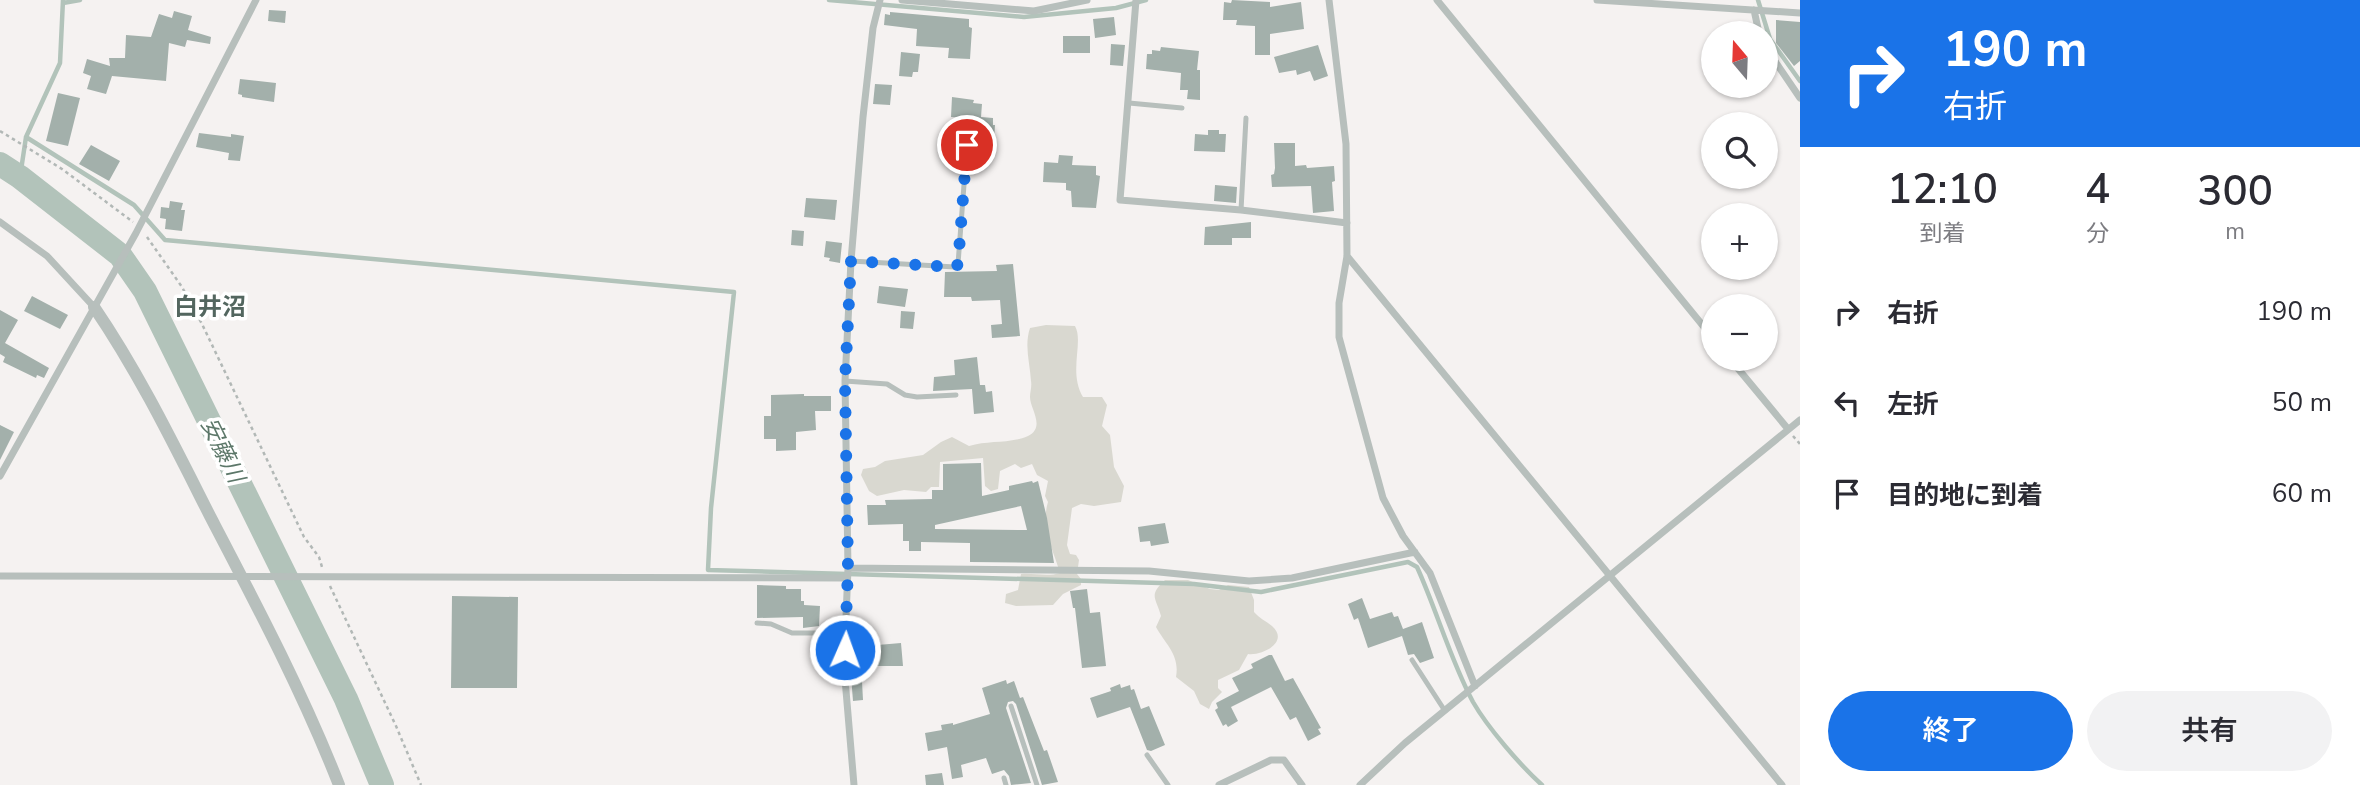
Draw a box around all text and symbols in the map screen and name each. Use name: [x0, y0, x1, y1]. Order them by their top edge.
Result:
text: 190 m: [1943, 16, 2087, 83]
north arrow: [1701, 21, 1778, 98]
map controls: [1701, 21, 1778, 371]
icon: right: [1828, 28, 1919, 119]
text: 右折: [1943, 85, 2007, 128]
button: search: [1701, 112, 1778, 189]
pin: [937, 115, 997, 175]
icon: arrive: [948, 126, 986, 164]
text: 12:10: [1887, 161, 1998, 218]
text: 4: [2085, 161, 2110, 218]
text: 300: [2197, 163, 2273, 220]
button: +: [1701, 203, 1778, 280]
text: m: [2225, 216, 2245, 247]
text: 到着: [1919, 218, 1965, 249]
text: 分: [2086, 218, 2109, 249]
district label: 白井沼: [174, 291, 246, 323]
icon: right: [1828, 293, 1866, 331]
button: −: [1701, 294, 1778, 371]
text: 190 m: [2256, 294, 2332, 329]
text: 右折: [1887, 296, 1939, 331]
icon: left: [1828, 384, 1866, 422]
text: 50 m: [2272, 385, 2332, 420]
text: 左折: [1887, 387, 1939, 422]
water label: 安藤川: [193, 412, 253, 491]
icon: arrive: [1828, 475, 1866, 513]
text: 60 m: [2272, 476, 2332, 511]
text: 目的地に到着: [1887, 478, 2043, 513]
position arrow: [808, 613, 882, 687]
button: 終了: [1828, 691, 2073, 771]
button: 共有: [2087, 691, 2332, 771]

